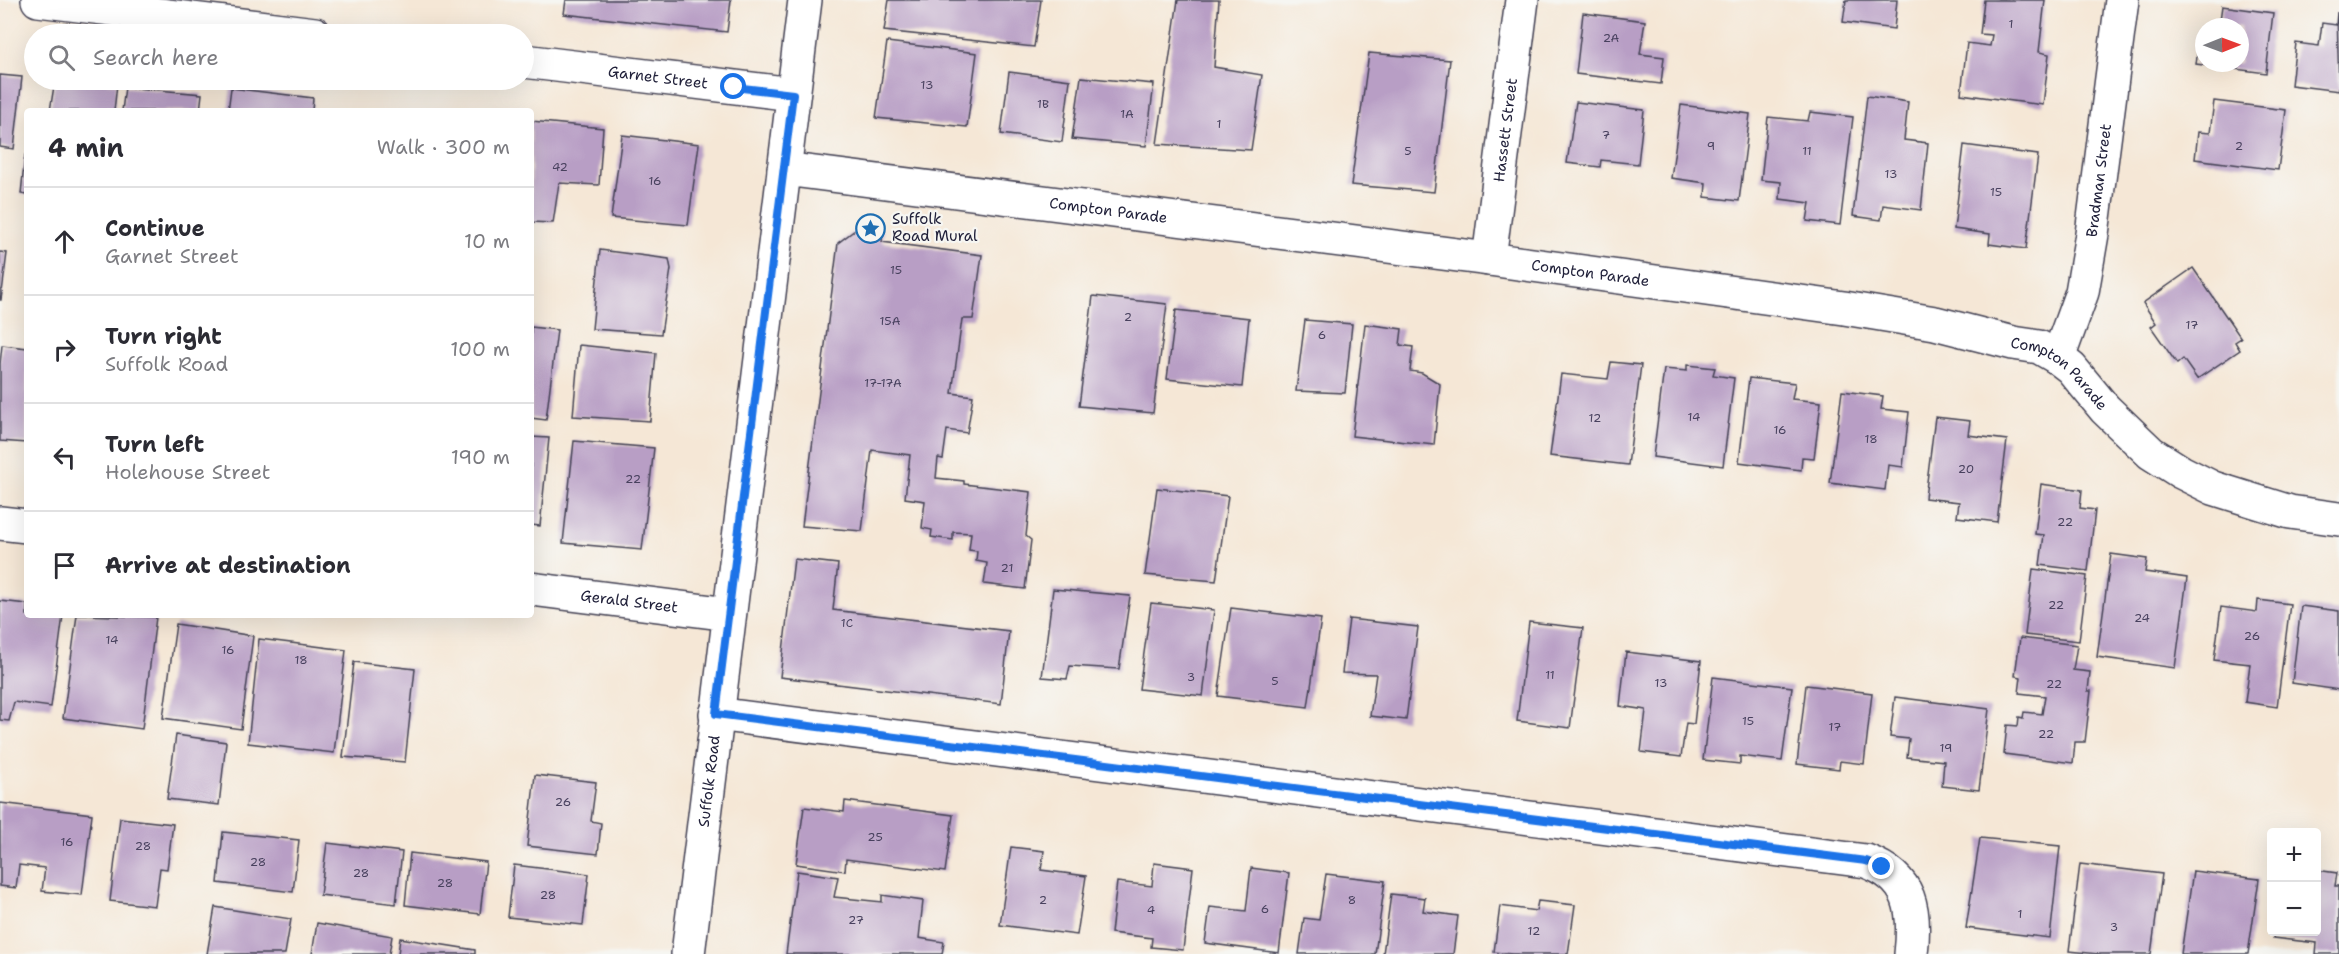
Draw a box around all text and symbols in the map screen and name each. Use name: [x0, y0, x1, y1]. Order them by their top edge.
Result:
house number: 1: [2008, 16, 2014, 32]
north arrow: [2195, 18, 2249, 72]
search box: [24, 24, 534, 90]
house number: 2A: [1603, 30, 1620, 46]
icon: search: [45, 41, 78, 74]
text: Search here: [93, 43, 219, 72]
street label: Garnet Street: [607, 61, 709, 93]
route start: [720, 73, 746, 99]
house number: 13: [921, 77, 933, 93]
street label: Hassett Street: [1489, 77, 1522, 183]
house number: 1B: [1037, 96, 1049, 112]
house number: 1A: [1120, 106, 1134, 122]
house number: 1: [1216, 116, 1222, 132]
street label: Bradman Street: [2082, 123, 2116, 238]
house number: 7: [1602, 127, 1610, 143]
text: 4 min: [48, 130, 124, 165]
text: Walk · 300 m: [377, 134, 510, 160]
house number: 9: [1707, 138, 1715, 154]
house number: 2: [2235, 138, 2243, 154]
house number: 5: [1404, 143, 1412, 159]
house number: 11: [1802, 143, 1812, 159]
house number: 42: [552, 159, 568, 175]
house number: 13: [1885, 166, 1897, 182]
house number: 16: [648, 173, 662, 189]
house number: 15: [1990, 184, 2002, 200]
street label: Compton Parade: [1048, 193, 1169, 228]
place label: Suffolk Road Mural: [892, 209, 978, 246]
place icon: Suffolk Road Mural: [855, 212, 887, 244]
text: Continue: [105, 214, 205, 243]
icon: ahead: [48, 225, 81, 258]
text: 10 m: [464, 228, 510, 254]
text: Garnet Street: [105, 243, 239, 269]
street label: Compton Parade: [1530, 255, 1651, 291]
house number: 15: [890, 262, 902, 278]
house number: 2: [1124, 309, 1132, 325]
house number: 15A: [880, 313, 901, 329]
house number: 17: [2186, 317, 2198, 333]
text: Turn right: [105, 322, 222, 351]
house number: 6: [1318, 327, 1326, 343]
icon: right: [48, 333, 81, 366]
street label: Compton Parade: [2009, 333, 2112, 414]
text: 100 m: [450, 336, 510, 362]
text: Suffolk Road: [105, 351, 228, 377]
house number: 17-17A: [864, 375, 902, 391]
house number: 14: [1688, 409, 1700, 425]
house number: 12: [1589, 410, 1601, 426]
house number: 16: [1773, 422, 1787, 438]
text: Turn left: [105, 430, 204, 459]
house number: 18: [1864, 431, 1878, 447]
icon: left: [48, 441, 81, 474]
text: 190 m: [451, 444, 510, 470]
text: Holehouse Street: [105, 459, 271, 485]
house number: 20: [1958, 461, 1974, 477]
house number: 22: [625, 471, 641, 487]
house number: 22: [2057, 514, 2073, 530]
icon: arrive: [48, 549, 81, 582]
text: Arrive at destination: [105, 551, 351, 580]
house number: 21: [1001, 560, 1013, 576]
street label: Gerald Street: [579, 585, 679, 617]
house number: 22: [2048, 597, 2064, 613]
house number: 24: [2134, 610, 2150, 626]
house number: 1C: [841, 615, 853, 631]
house number: 26: [2244, 628, 2260, 644]
house number: 14: [106, 632, 118, 648]
house number: 16: [221, 642, 235, 658]
house number: 18: [294, 652, 308, 668]
house number: 11: [1545, 667, 1555, 683]
house number: 3: [1187, 669, 1195, 685]
house number: 5: [1271, 673, 1279, 689]
house number: 13: [1655, 675, 1667, 691]
house number: 22: [2046, 676, 2062, 692]
house number: 15: [1742, 713, 1754, 729]
house number: 17: [1829, 719, 1841, 735]
house number: 22: [2038, 726, 2054, 742]
street label: Suffolk Road: [694, 734, 725, 828]
house number: 19: [1940, 740, 1952, 756]
house number: 26: [555, 794, 571, 810]
map controls: [2267, 828, 2321, 936]
button: +: [2267, 828, 2321, 882]
house number: 25: [867, 829, 883, 845]
house number: 16: [60, 834, 74, 850]
house number: 28: [135, 838, 151, 854]
route end: [1868, 853, 1894, 879]
house number: 28: [250, 854, 266, 870]
house number: 28: [353, 865, 369, 881]
house number: 28: [437, 875, 453, 891]
button: −: [2267, 882, 2321, 936]
house number: 28: [540, 887, 556, 903]
house number: 2: [1039, 892, 1047, 908]
house number: 8: [1348, 892, 1356, 908]
house number: 6: [1261, 901, 1269, 917]
house number: 4: [1147, 902, 1155, 918]
house number: 1: [2017, 906, 2023, 922]
house number: 27: [848, 912, 864, 928]
house number: 3: [2110, 919, 2118, 935]
house number: 12: [1528, 923, 1540, 939]

